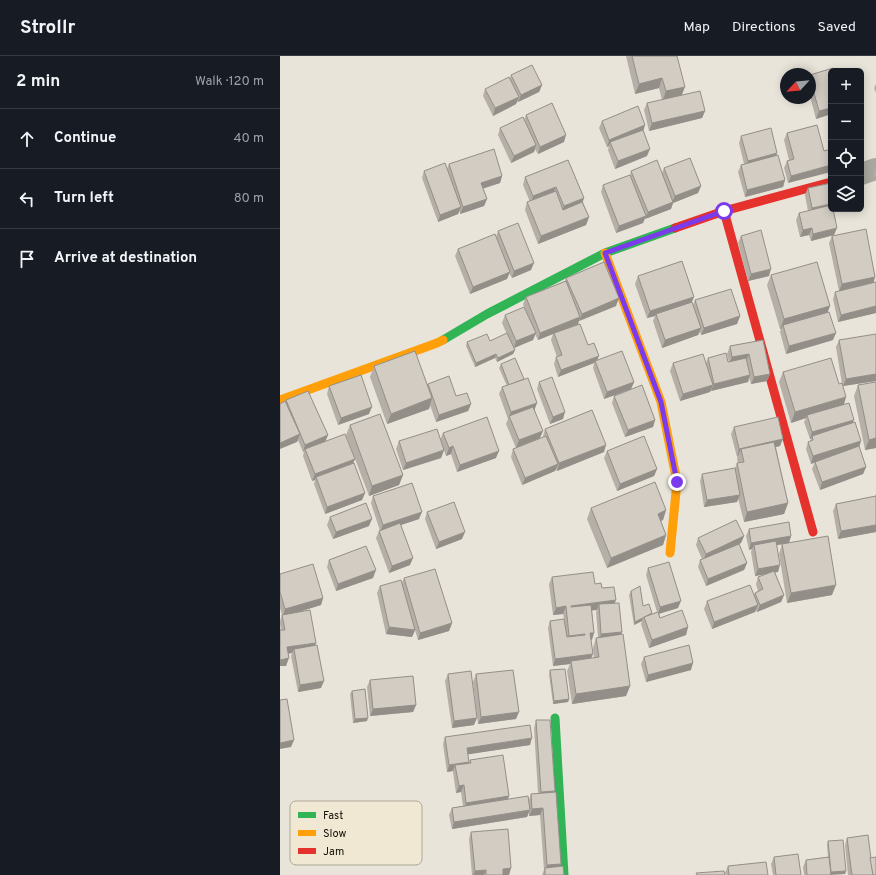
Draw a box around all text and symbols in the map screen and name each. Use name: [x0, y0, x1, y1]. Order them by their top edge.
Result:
text: Strollr: [20, 16, 75, 40]
text: Map: [684, 19, 710, 36]
text: Directions: [732, 19, 796, 36]
text: Saved: [818, 19, 856, 36]
north arrow: [780, 68, 816, 104]
map controls: [828, 68, 864, 212]
button: +: [828, 68, 864, 104]
text: 2 min: [16, 71, 60, 93]
text: Walk · 120 m: [195, 74, 264, 90]
button: −: [828, 104, 864, 140]
icon: ahead: [16, 128, 38, 150]
text: Continue: [54, 129, 116, 148]
text: 40 m: [234, 131, 264, 147]
button: locate: [828, 140, 864, 176]
button: layers: [828, 176, 864, 212]
icon: left: [16, 188, 38, 210]
text: Turn left: [54, 189, 114, 208]
text: 80 m: [234, 191, 264, 207]
route start: [715, 202, 733, 220]
icon: arrive: [16, 248, 38, 270]
text: Arrive at destination: [54, 249, 197, 268]
route end: [668, 473, 686, 491]
legend: [290, 801, 422, 865]
text: Fast: [323, 809, 343, 823]
text: Slow: [323, 827, 346, 841]
text: Jam: [323, 845, 344, 859]

